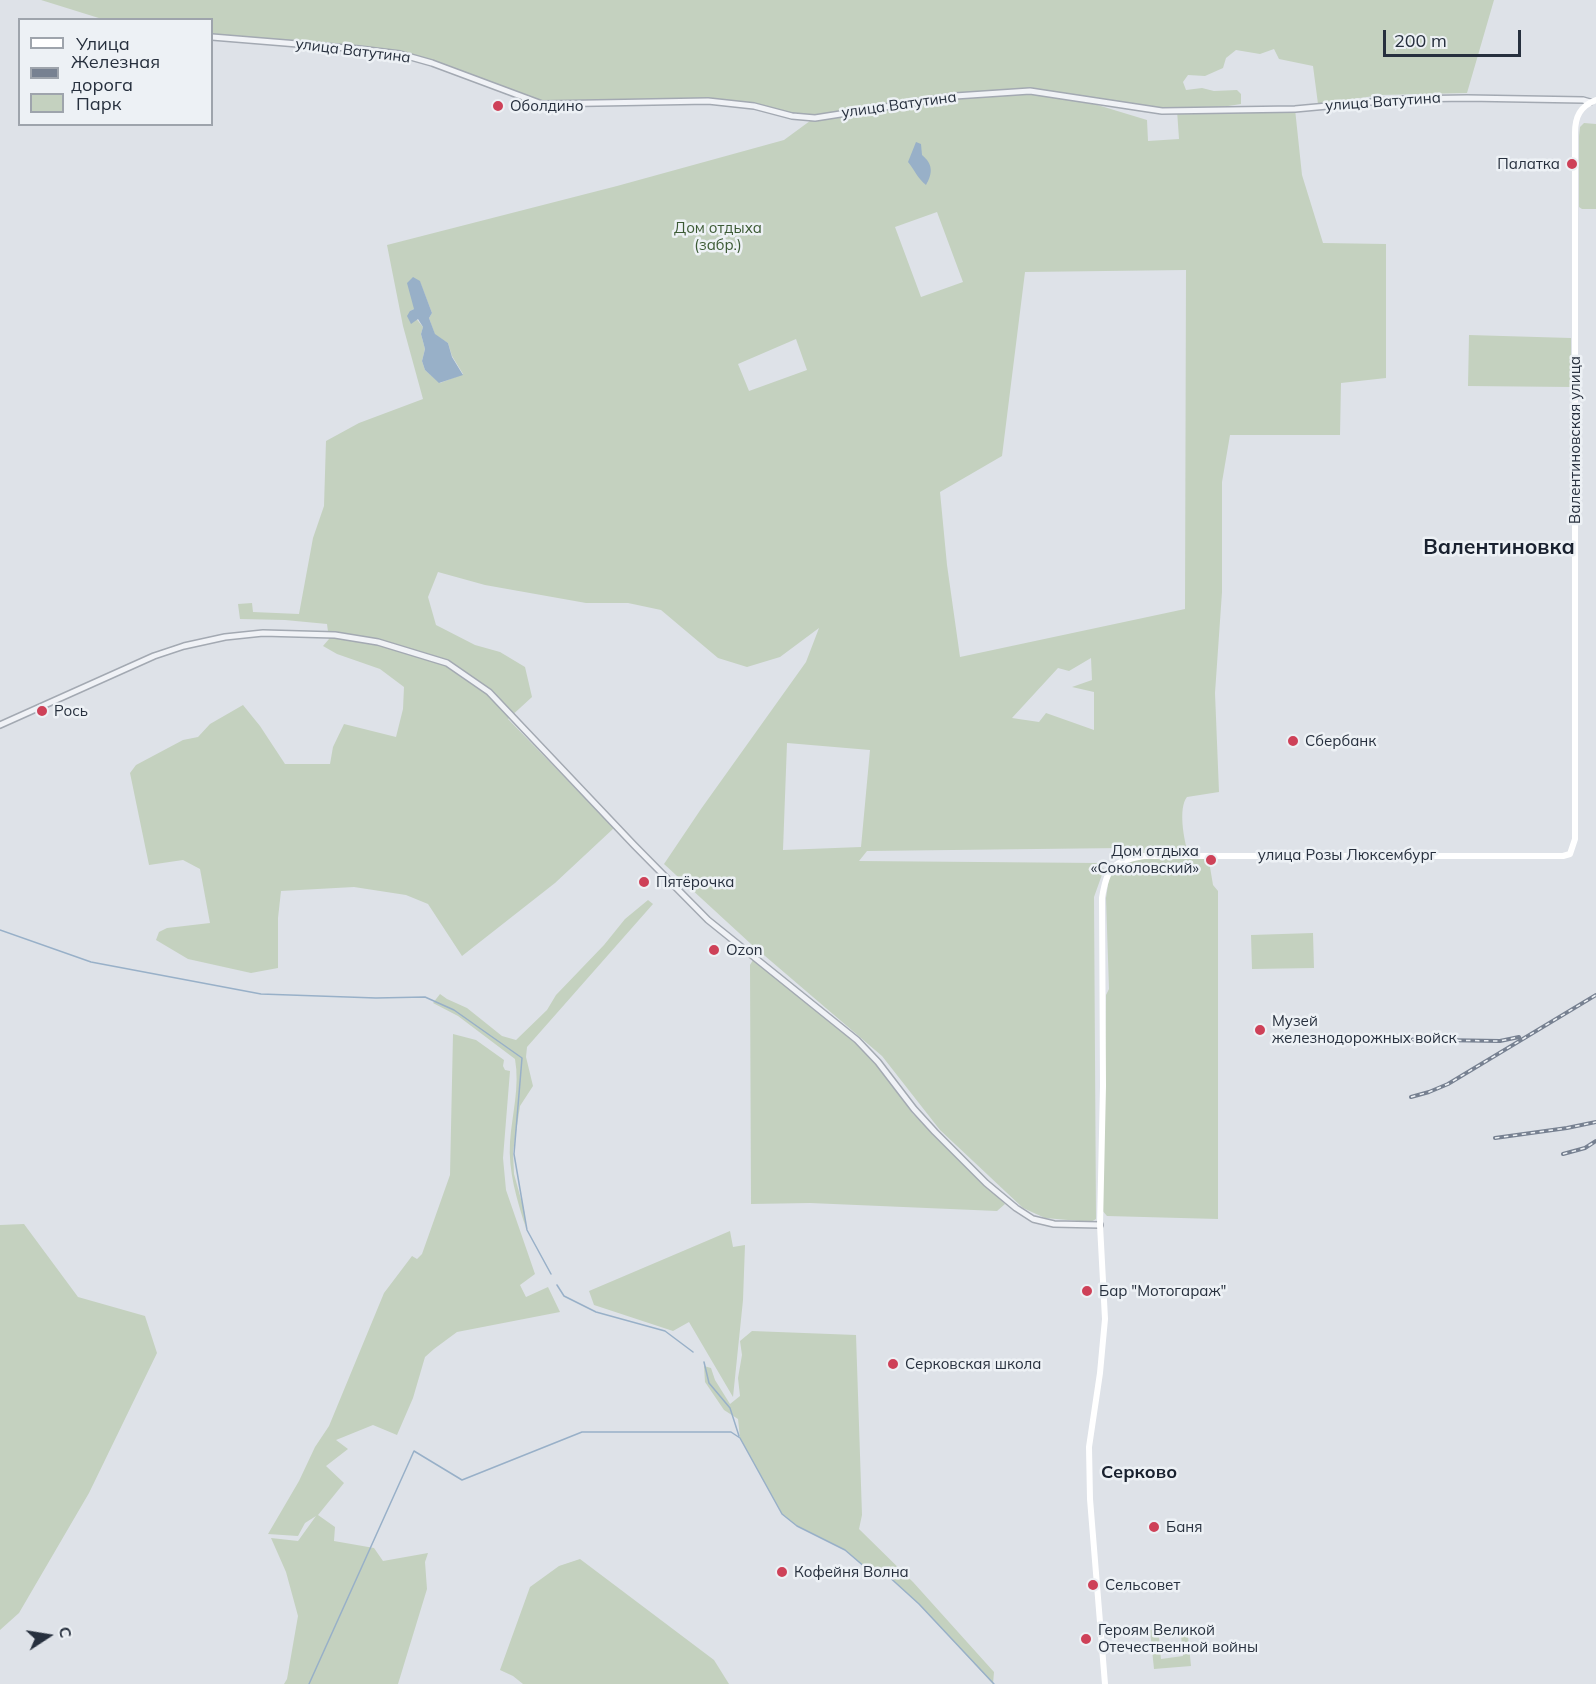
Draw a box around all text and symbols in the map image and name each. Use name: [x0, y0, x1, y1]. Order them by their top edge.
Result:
legend: [18, 18, 213, 126]
scale bar: [1386, 18, 1524, 56]
text: 200 m: [1394, 29, 1447, 52]
text: Улица: [76, 32, 130, 55]
street label: улица Ватутина: [294, 35, 412, 67]
text: Железная дорога: [71, 50, 160, 96]
street label: улица Ватутина: [840, 88, 958, 122]
street label: улица Ватутина: [1325, 89, 1441, 115]
text: Парк: [76, 92, 121, 115]
place label: Оболдино: [510, 97, 583, 115]
marker: Оболдино: [491, 99, 505, 113]
place label: Палатка: [1497, 155, 1560, 173]
marker: Палатка: [1565, 157, 1579, 171]
park label: Дом отдыха (забр.): [674, 219, 762, 254]
street label: Валентиновская улица: [1566, 356, 1584, 524]
district label: Валентиновка: [1423, 535, 1575, 561]
place label: Рось: [54, 702, 88, 720]
marker: Рось: [35, 704, 49, 718]
place label: Сбербанк: [1305, 732, 1376, 750]
marker: Сбербанк: [1286, 734, 1300, 748]
place label: Дом отдыха «Соколовский»: [1091, 842, 1199, 877]
street label: улица Розы Люксембург: [1258, 846, 1436, 864]
marker: Дом отдыха «Соколовский»: [1204, 853, 1218, 867]
place label: Пятёрочка: [656, 873, 734, 891]
marker: Пятёрочка: [637, 875, 651, 889]
place label: Ozon: [726, 941, 763, 959]
marker: Ozon: [707, 943, 721, 957]
place label: Музей железнодорожных войск: [1272, 1012, 1457, 1047]
marker: Музей железнодорожных войск: [1253, 1023, 1267, 1037]
place label: Бар "Мотогараж": [1099, 1282, 1226, 1300]
marker: Бар "Мотогараж": [1080, 1284, 1094, 1298]
place label: Серковская школа: [905, 1355, 1042, 1373]
marker: Серковская школа: [886, 1357, 900, 1371]
district label: Серково: [1101, 1462, 1177, 1484]
place label: Баня: [1166, 1518, 1203, 1536]
marker: Баня: [1147, 1520, 1161, 1534]
place label: Кофейня Волна: [794, 1563, 909, 1581]
marker: Кофейня Волна: [775, 1565, 789, 1579]
place label: Сельсовет: [1105, 1576, 1180, 1594]
marker: Сельсовет: [1086, 1578, 1100, 1592]
north arrow: [18, 1606, 78, 1666]
place label: Героям Великой Отечественной войны: [1098, 1621, 1258, 1656]
text: С: [55, 1625, 77, 1640]
marker: Героям Великой Отечественной войны: [1079, 1632, 1093, 1646]

